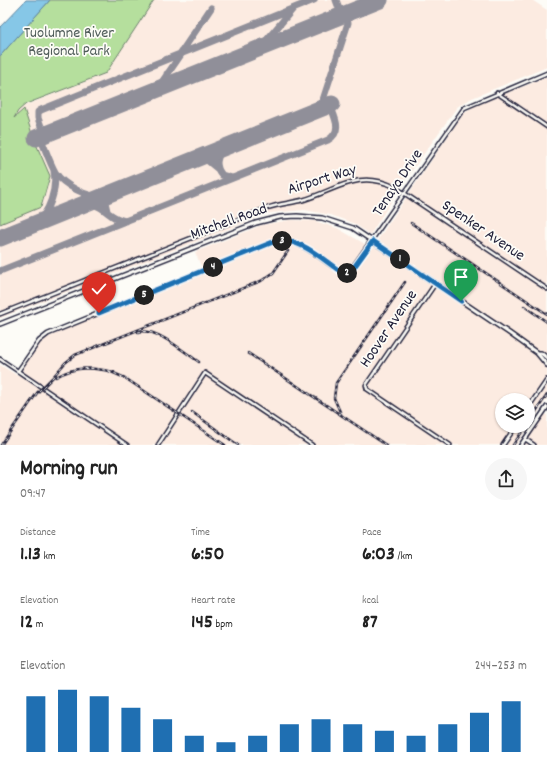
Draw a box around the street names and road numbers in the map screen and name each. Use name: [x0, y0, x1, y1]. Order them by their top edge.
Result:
street label: Tenaya Drive: [367, 145, 429, 221]
street label: Airport Way: [285, 159, 360, 201]
street label: Spenker Avenue: [437, 195, 529, 267]
street label: Mitchell Road: [187, 197, 271, 247]
street label: Hoover Avenue: [354, 285, 424, 373]

